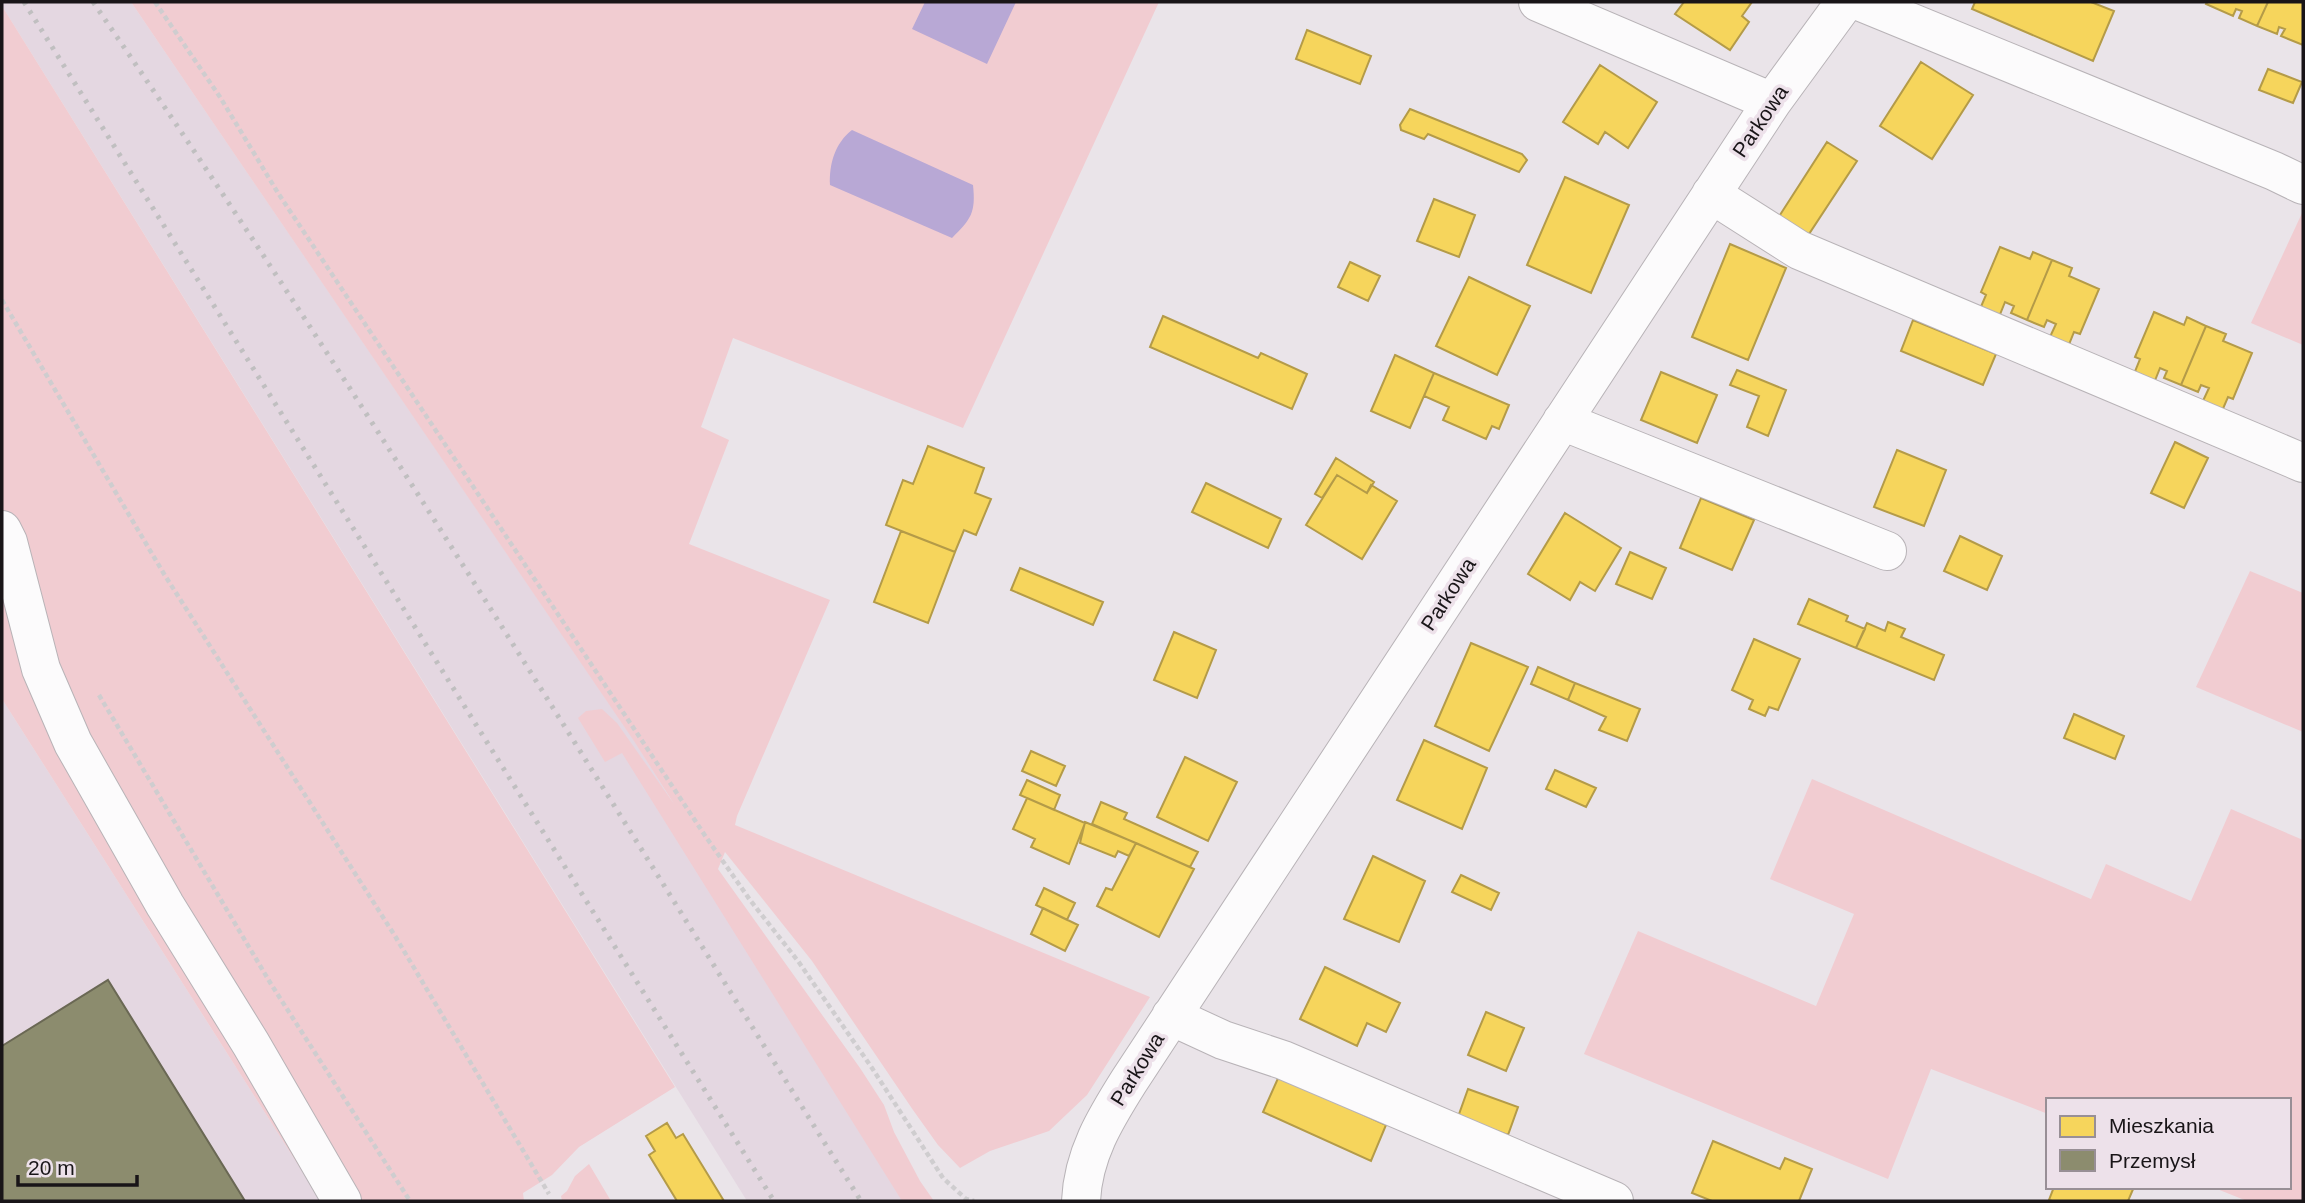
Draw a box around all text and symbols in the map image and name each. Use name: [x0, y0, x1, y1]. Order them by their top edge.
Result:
street label: Parkowa: [1728, 80, 1793, 161]
street label: Parkowa: [1416, 553, 1480, 635]
street label: Parkowa: [1106, 1028, 1169, 1110]
legend: [2046, 1098, 2291, 1189]
text: Mieszkania: [2109, 1114, 2214, 1137]
scale bar: [18, 1144, 136, 1188]
text: Przemysł: [2109, 1149, 2196, 1172]
text: 20 m: [28, 1156, 75, 1179]

